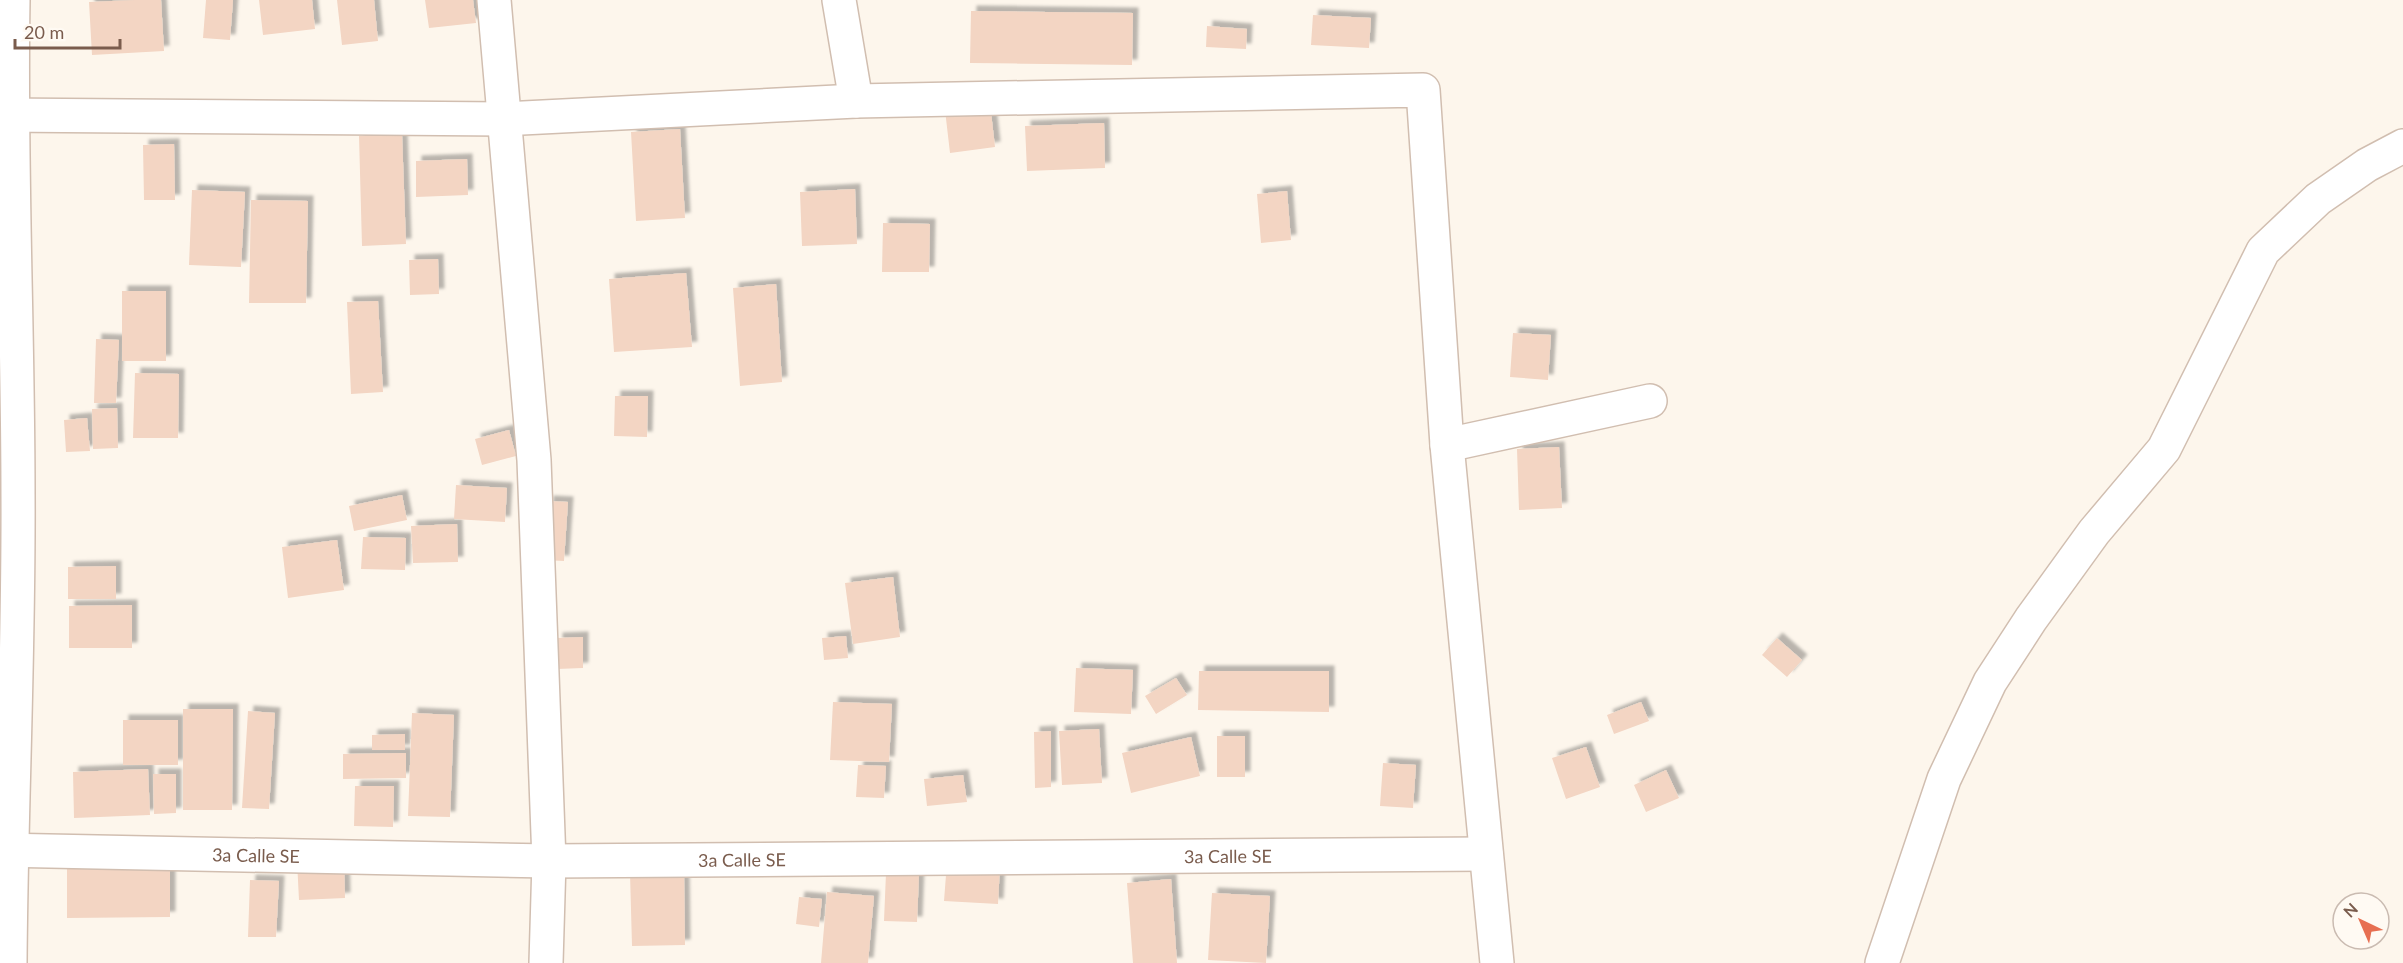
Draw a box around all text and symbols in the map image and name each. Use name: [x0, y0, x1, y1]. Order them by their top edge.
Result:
scale bar: [15, 12, 120, 50]
text: 20 m: [24, 21, 64, 43]
street label: 3a Calle SE: [212, 843, 300, 867]
street label: 3a Calle SE: [1184, 845, 1272, 867]
street label: 3a Calle SE: [698, 848, 786, 871]
north arrow: [2331, 891, 2391, 951]
text: N: [2339, 899, 2361, 921]

